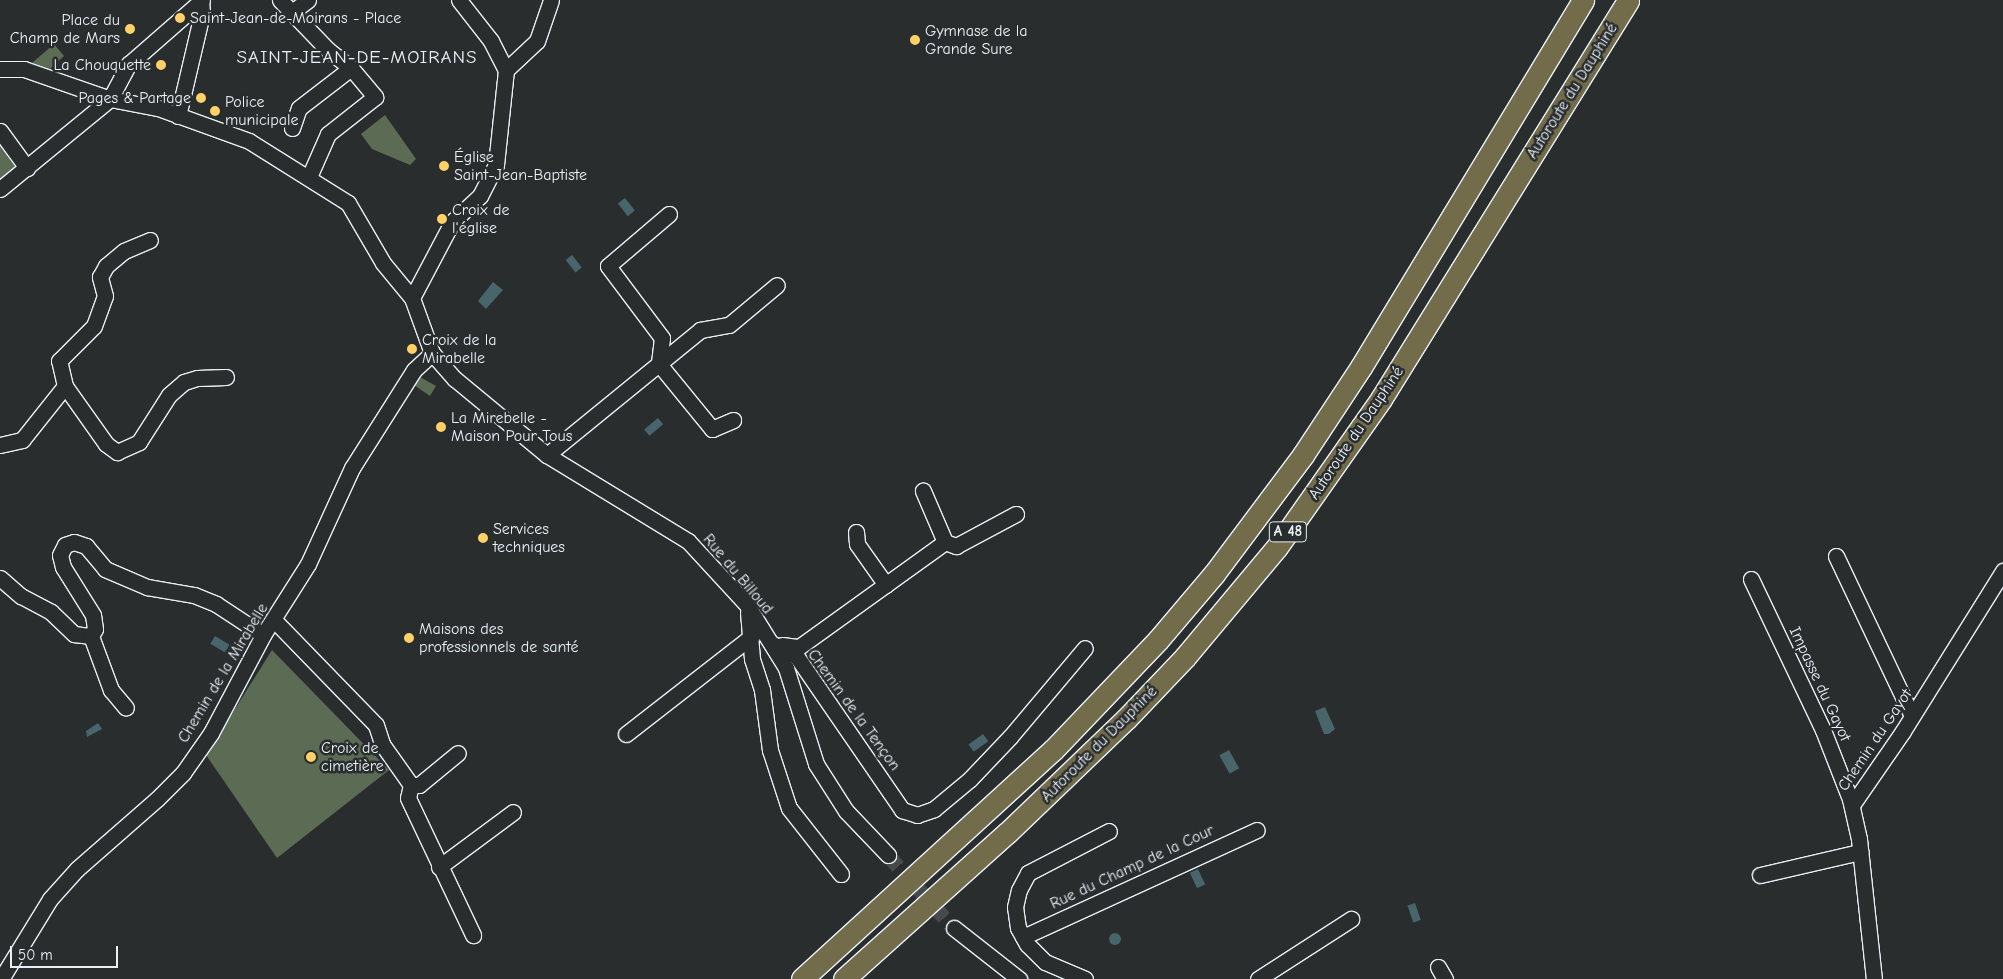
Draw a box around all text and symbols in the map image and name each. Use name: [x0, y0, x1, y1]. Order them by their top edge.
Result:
place label: Saint-Jean-de-Moirans - Place: [190, 8, 401, 28]
place label: Place du Champ de Mars: [10, 10, 120, 48]
marker: Saint-Jean-de-Moirans - Place: [174, 12, 186, 24]
street label: Autoroute du Dauphiné: [1522, 20, 1622, 162]
place label: Gymnase de la Grande Sure: [925, 21, 1028, 59]
marker: Place du Champ de Mars: [124, 23, 136, 35]
marker: Gymnase de la Grande Sure: [909, 34, 921, 46]
district label: SAINT-JEAN-DE-MOIRANS: [234, 47, 480, 69]
place label: La Chouquette: [53, 55, 151, 75]
marker: La Chouquette: [155, 59, 167, 71]
place label: Pages & Partage: [79, 88, 191, 108]
marker: Pages & Partage: [195, 92, 207, 104]
place label: Police municipale: [225, 92, 299, 130]
marker: Police municipale: [209, 105, 221, 117]
place label: Église Saint-Jean-Baptiste: [454, 147, 587, 185]
marker: Église Saint-Jean-Baptiste: [438, 160, 450, 172]
place label: Croix de l'église: [452, 200, 509, 238]
marker: Croix de l'église: [436, 213, 448, 225]
place label: Croix de la Mirabelle: [422, 330, 497, 368]
marker: Croix de la Mirabelle: [406, 343, 418, 355]
street label: Autoroute du Dauphiné: [1304, 363, 1408, 503]
place label: La Mirebelle - Maison Pour Tous: [451, 408, 572, 446]
marker: La Mirebelle - Maison Pour Tous: [435, 421, 447, 433]
place label: Services techniques: [493, 519, 565, 557]
road number: A 48: [1268, 520, 1308, 544]
street label: Rue du Billoud: [699, 530, 777, 618]
marker: Services techniques: [477, 532, 489, 544]
street label: Chemin de la Mirabelle: [174, 600, 272, 746]
place label: Maisons des professionnels de santé: [419, 619, 578, 657]
street label: Impasse du Gayot: [1785, 624, 1855, 744]
marker: Maisons des professionnels de santé: [403, 632, 415, 644]
street label: Chemin de la Tençon: [804, 646, 904, 774]
street label: Autoroute du Dauphiné: [1037, 682, 1161, 806]
street label: Chemin du Gayot: [1834, 685, 1916, 795]
place label: Croix de cimetière: [321, 738, 384, 776]
marker: Croix de cimetière: [305, 751, 317, 763]
street label: Rue du Champ de la Cour: [1047, 821, 1217, 913]
scale bar: [12, 936, 120, 968]
text: 50 m: [18, 946, 53, 964]

